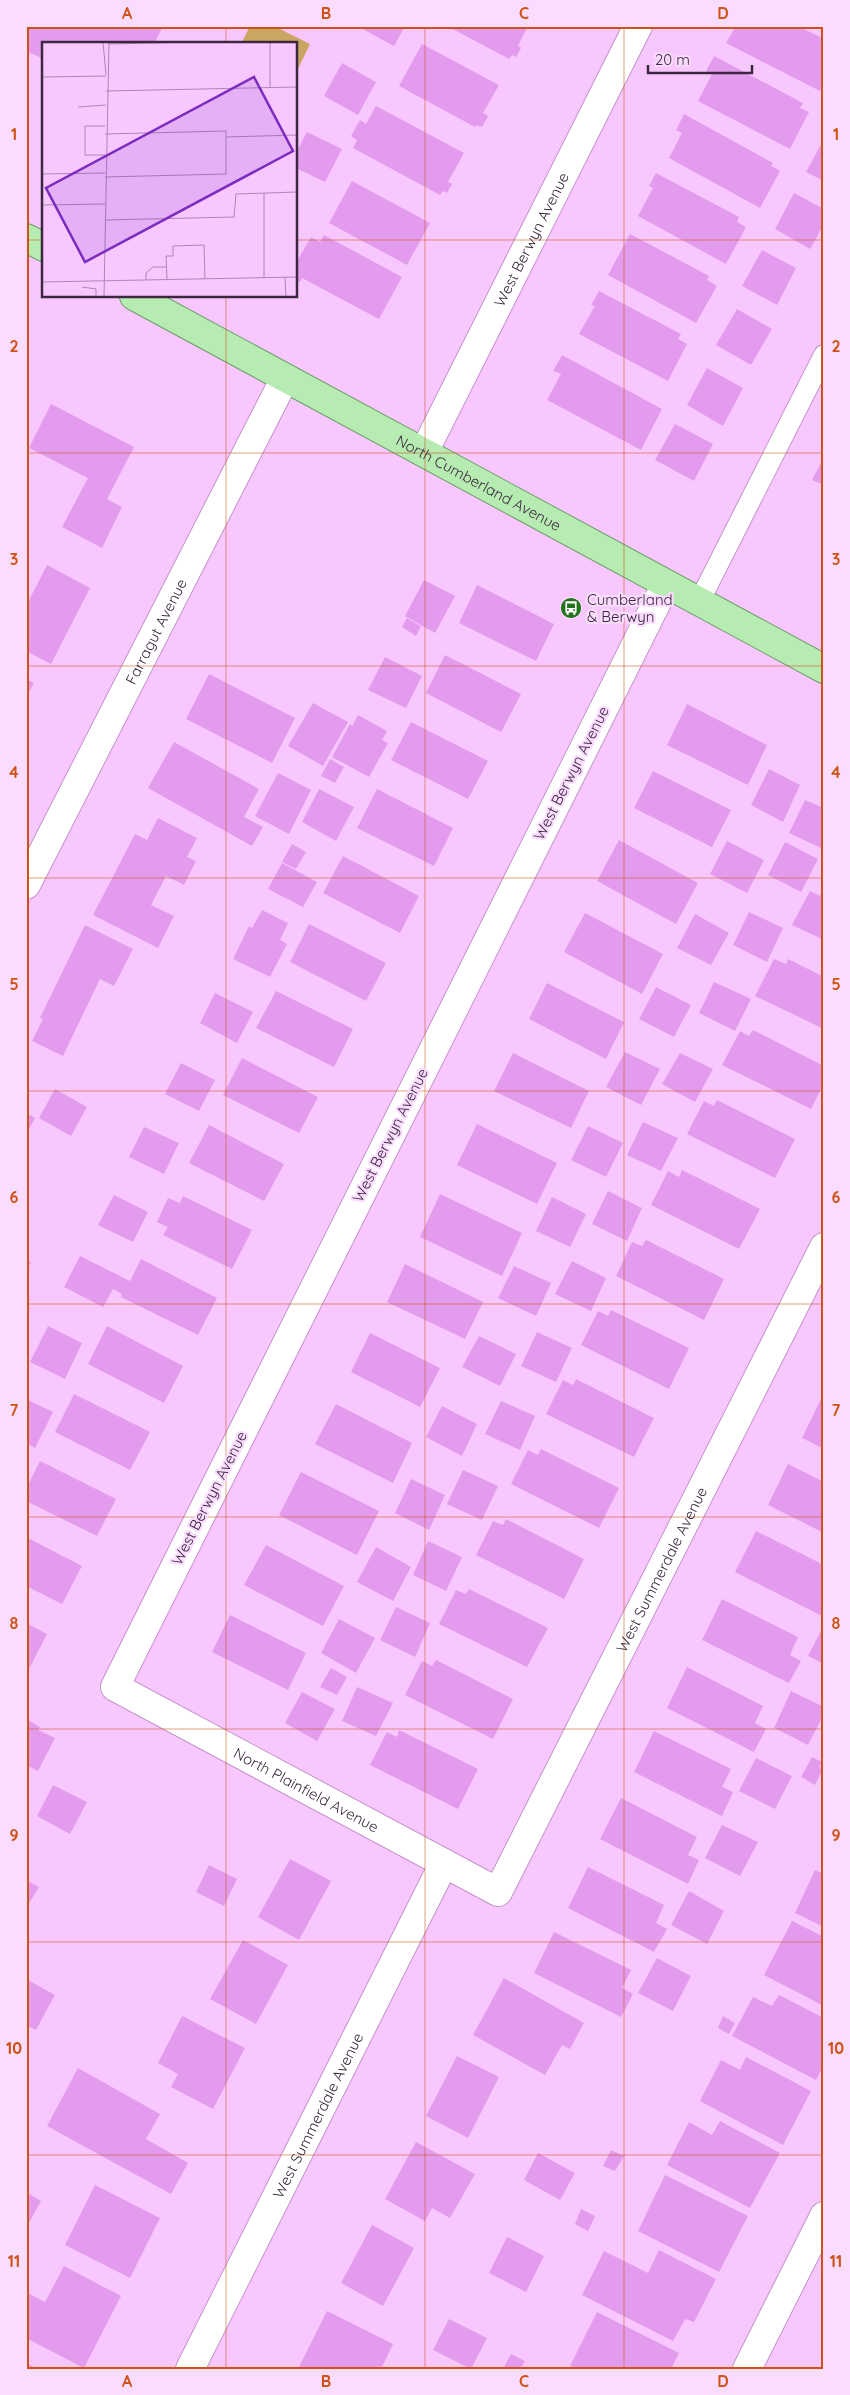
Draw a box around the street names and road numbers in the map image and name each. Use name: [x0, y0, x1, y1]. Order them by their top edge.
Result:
street label: West Berwyn Avenue: [489, 169, 572, 310]
street label: North Cumberland Avenue: [393, 430, 565, 535]
street label: Farragut Avenue: [121, 575, 191, 687]
street label: West Berwyn Avenue: [529, 703, 613, 843]
street label: West Berwyn Avenue: [348, 1065, 432, 1205]
street label: West Berwyn Avenue: [167, 1428, 251, 1568]
street label: West Summerdale Avenue: [611, 1483, 711, 1655]
street label: North Plainfield Avenue: [231, 1743, 382, 1836]
street label: West Summerdale Avenue: [268, 2029, 367, 2201]

